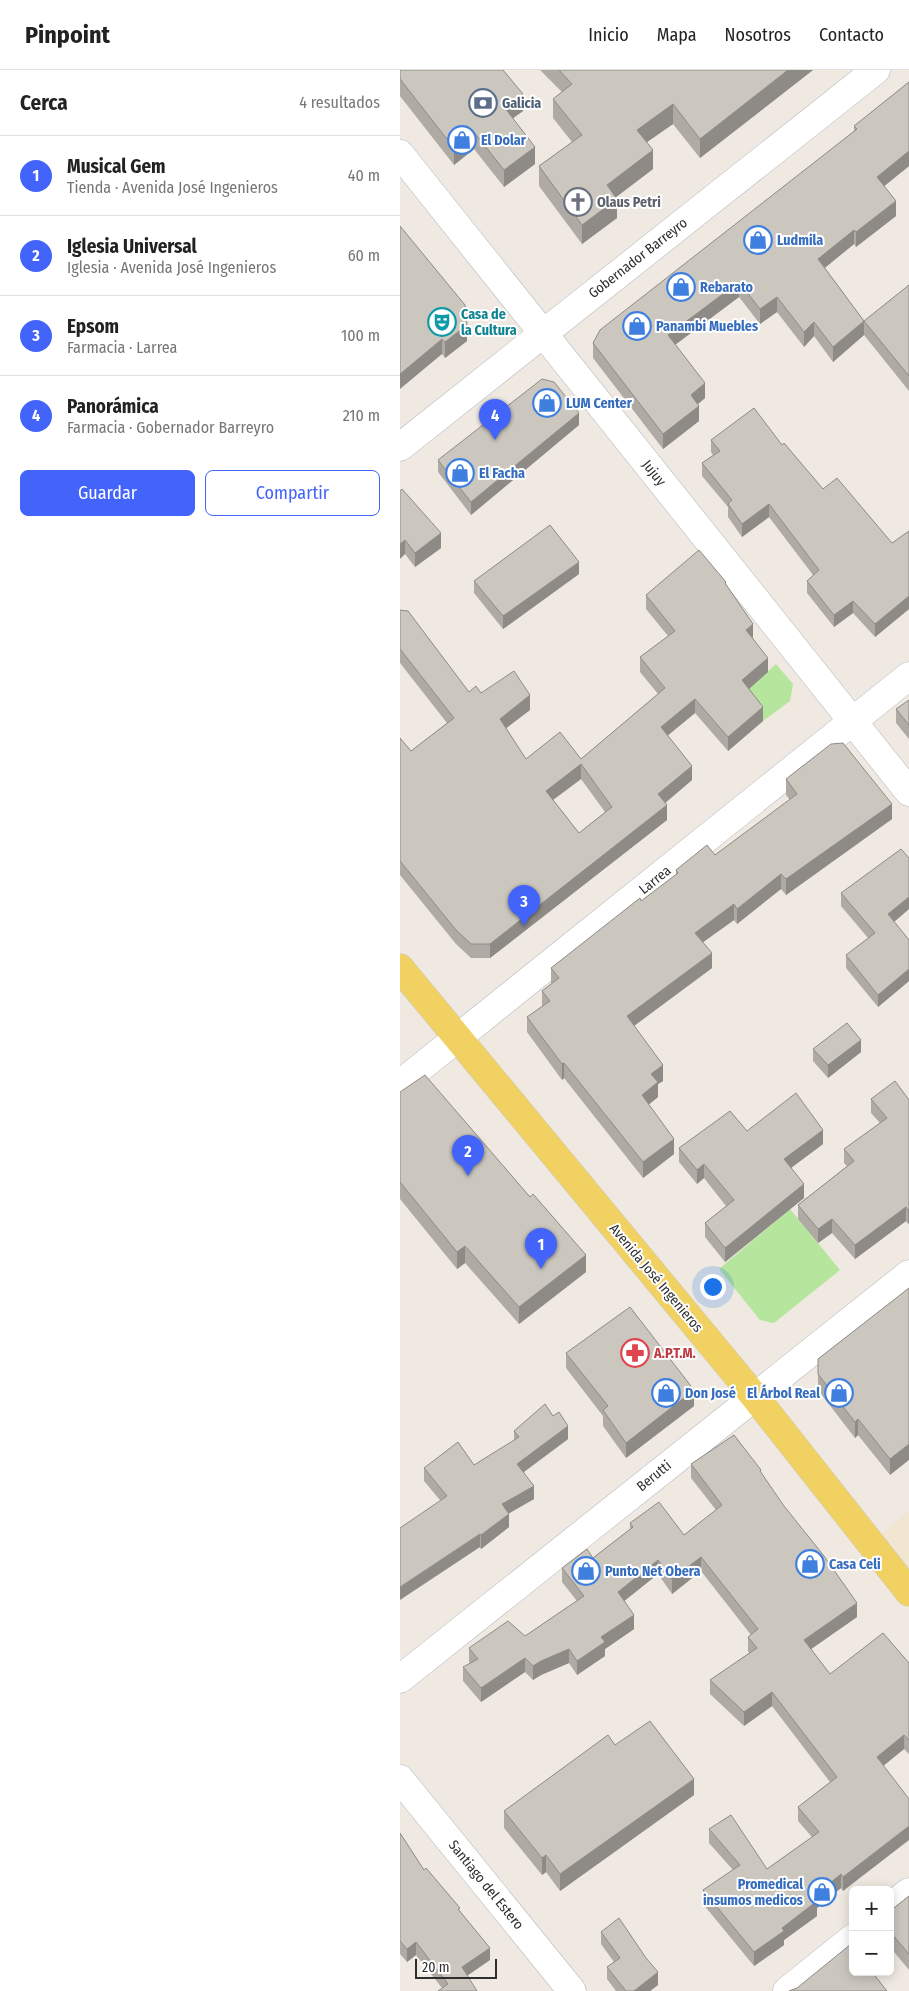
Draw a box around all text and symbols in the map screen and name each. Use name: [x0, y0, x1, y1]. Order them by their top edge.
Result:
text: Pinpoint: [25, 21, 110, 49]
text: Inicio: [588, 24, 629, 46]
text: Mapa: [657, 24, 697, 46]
text: Nosotros: [725, 24, 791, 46]
text: Contacto: [819, 24, 884, 46]
bank icon: Galicia: [468, 88, 498, 118]
text: Cerca: [20, 90, 68, 116]
text: 4 resultados: [299, 93, 380, 112]
place label: Galicia: [502, 95, 541, 112]
shop icon: El Dolar: [447, 125, 477, 155]
place label: El Dolar: [481, 132, 527, 149]
text: Musical Gem: [67, 155, 166, 178]
text: 1: [33, 166, 39, 185]
text: 40 m: [348, 166, 380, 185]
text: Tienda · Avenida José Ingenieros: [67, 178, 278, 197]
church icon: Olaus Petri: [563, 187, 593, 217]
place label: Olaus Petri: [597, 194, 661, 211]
street label: Gobernador Barreyro: [585, 214, 691, 302]
shop icon: Ludmila: [743, 225, 773, 255]
place label: Ludmila: [777, 232, 823, 249]
text: Iglesia Universal: [67, 235, 197, 258]
text: 2: [32, 246, 40, 265]
text: 60 m: [348, 246, 380, 265]
text: Iglesia · Avenida José Ingenieros: [67, 258, 276, 277]
shop icon: Rebarato: [666, 272, 696, 302]
place label: Rebarato: [700, 279, 754, 296]
place label: Casa de la Cultura: [461, 306, 517, 339]
theatre icon: Casa de la Cultura: [427, 307, 457, 337]
shop icon: Panambi Muebles: [622, 311, 652, 341]
text: Epsom: [67, 315, 119, 338]
place label: Panambi Muebles: [656, 318, 758, 335]
text: 3: [32, 326, 40, 345]
text: 100 m: [341, 326, 380, 345]
text: Farmacia · Larrea: [67, 338, 177, 357]
shop icon: LUM Center: [532, 388, 562, 418]
text: Panorámica: [67, 395, 159, 418]
place label: LUM Center: [566, 395, 633, 412]
pin: 4: [479, 399, 511, 440]
text: 4: [32, 406, 40, 425]
text: 210 m: [343, 406, 380, 425]
text: Farmacia · Gobernador Barreyro: [67, 418, 274, 437]
street label: Jujuy: [639, 457, 670, 490]
shop icon: El Facha: [445, 458, 475, 488]
place label: El Facha: [479, 465, 525, 482]
button: Guardar: [20, 470, 195, 516]
button: Compartir: [205, 470, 380, 516]
street label: Larrea: [636, 862, 674, 898]
pin: 3: [508, 885, 540, 926]
pin: 2: [452, 1135, 484, 1176]
street label: Avenida José Ingenieros: [606, 1220, 706, 1336]
pin: 1: [525, 1228, 557, 1269]
your location: [700, 1274, 726, 1300]
pharmacy icon: A.P.T.M.: [620, 1338, 650, 1368]
place label: A.P.T.M.: [653, 1345, 696, 1362]
shop icon: Don José: [651, 1378, 681, 1408]
shop icon: El Árbol Real: [824, 1378, 854, 1408]
place label: El Árbol Real: [747, 1384, 820, 1402]
place label: Don José: [685, 1385, 736, 1402]
street label: Berutti: [633, 1457, 675, 1495]
shop icon: Casa Celi: [795, 1549, 825, 1579]
shop icon: Punto Net Obera: [571, 1556, 601, 1586]
place label: Casa Celi: [829, 1556, 881, 1573]
place label: Punto Net Obera: [605, 1563, 701, 1580]
street label: Santiago del Estero: [445, 1837, 527, 1933]
place label: Promedical insumos medicos: [703, 1876, 803, 1909]
shop icon: Promedical insumos medicos: [807, 1877, 837, 1907]
map controls: [849, 1886, 894, 1976]
button: +: [849, 1886, 894, 1931]
button: −: [849, 1931, 894, 1976]
scale bar: [415, 1956, 498, 1979]
text: 20 m: [422, 1959, 450, 1976]

